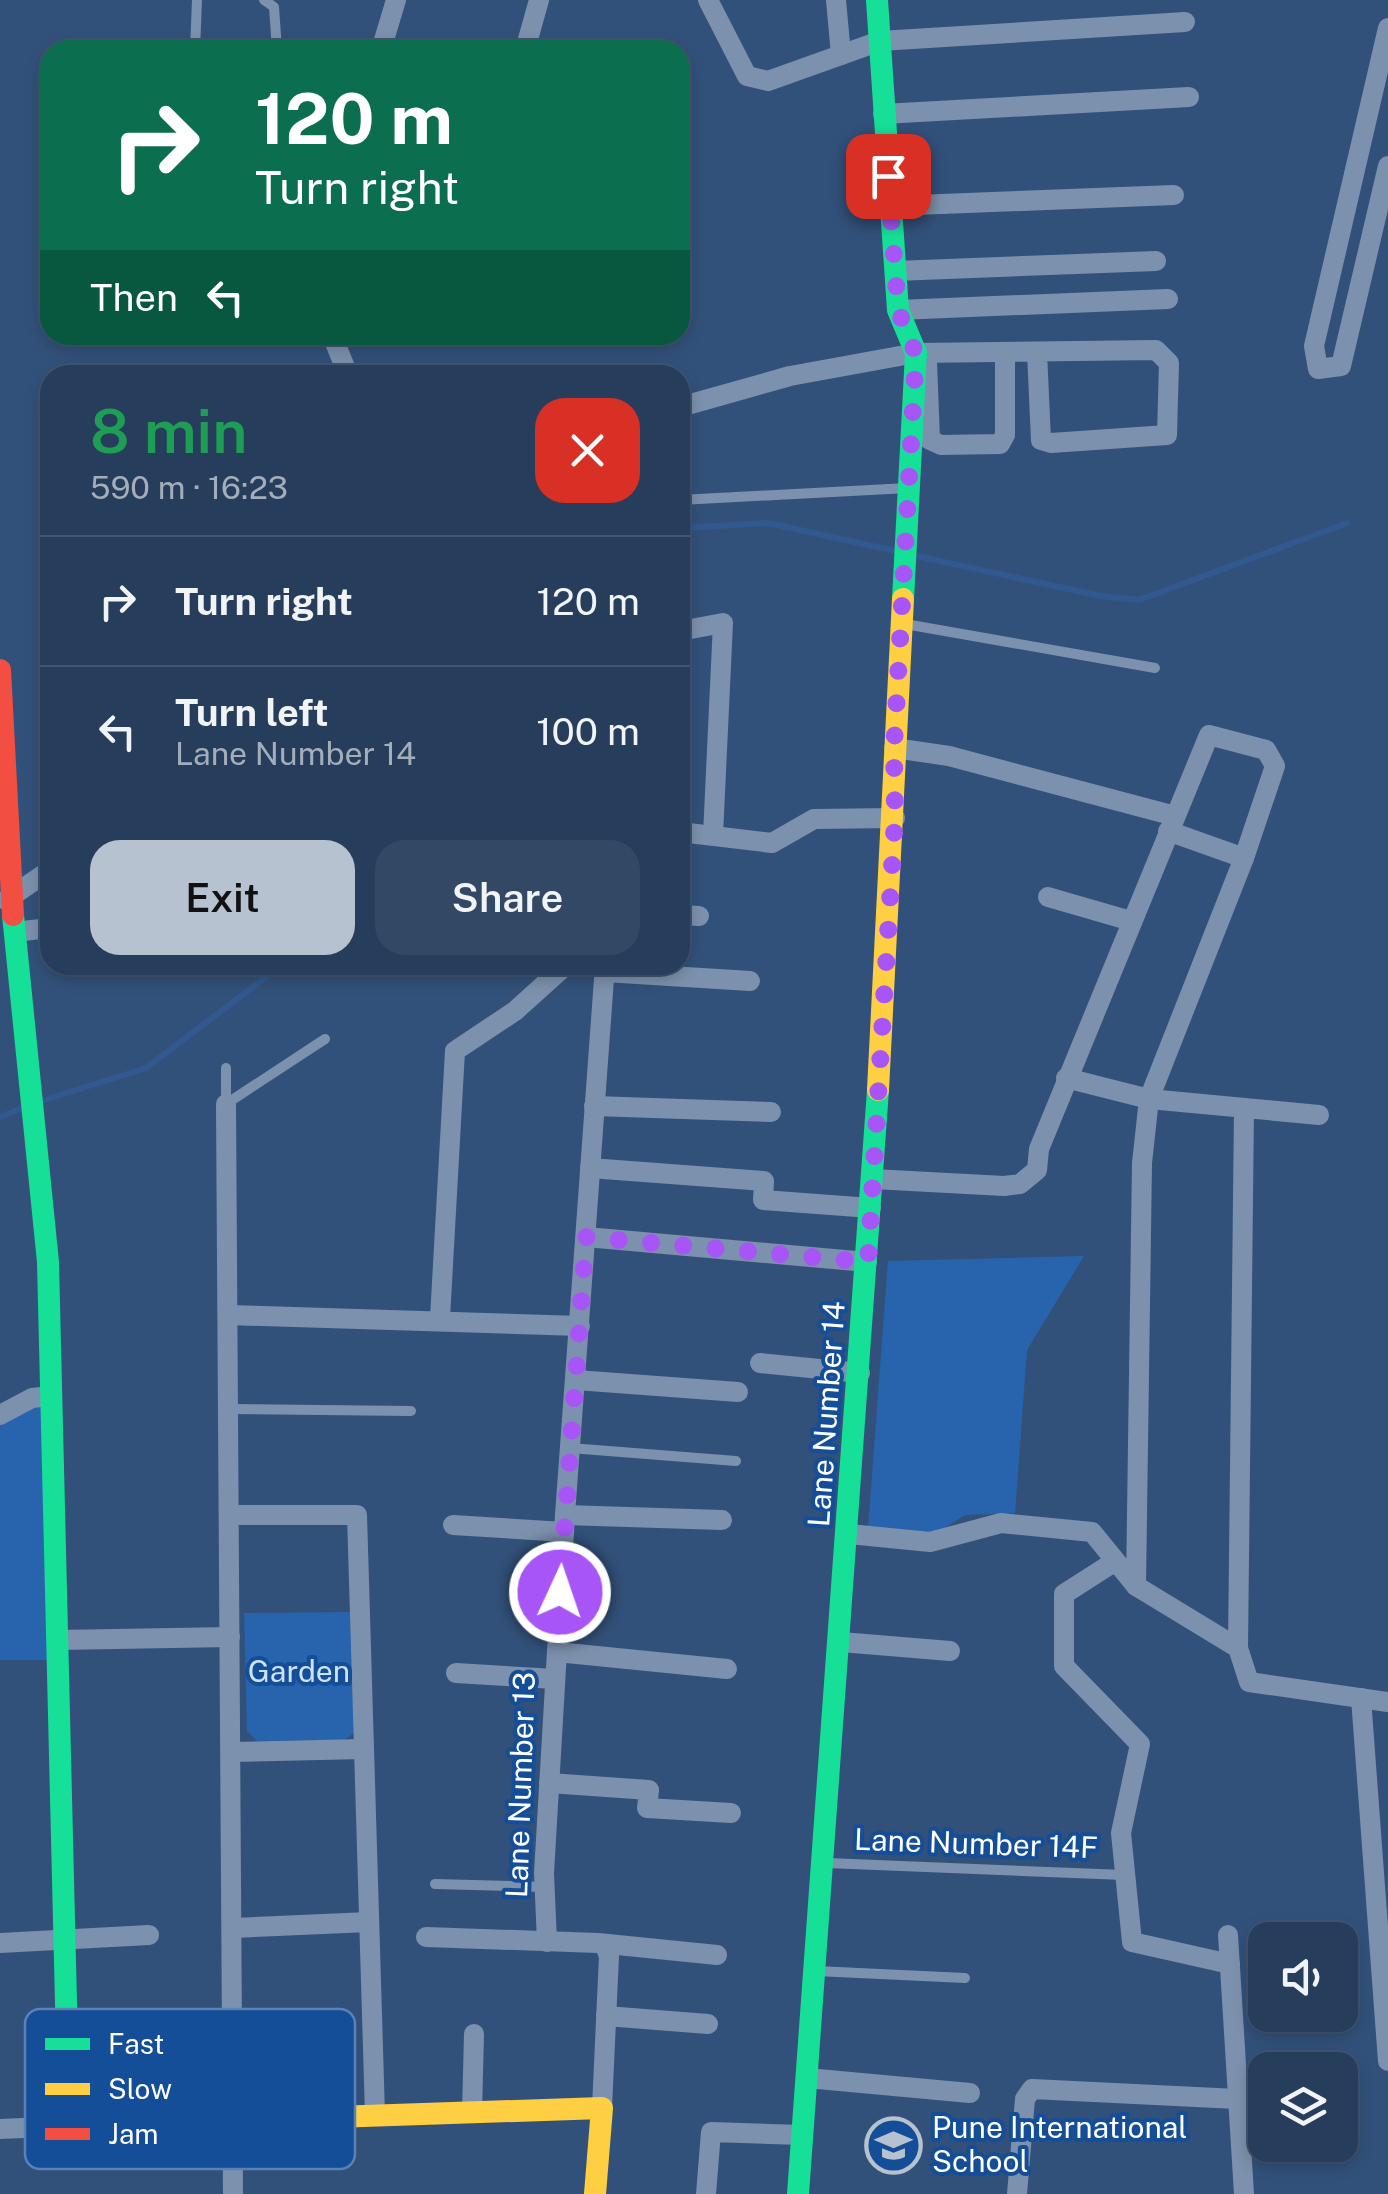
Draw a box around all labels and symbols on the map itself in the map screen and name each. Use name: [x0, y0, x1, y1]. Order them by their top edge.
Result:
pin: [846, 134, 931, 219]
street label: Lane Number 14: [800, 1300, 852, 1528]
position arrow: [508, 1540, 612, 1644]
park label: Garden: [248, 1653, 350, 1689]
street label: Lane Number 13: [498, 1671, 542, 1899]
street label: Lane Number 14F: [854, 1821, 1098, 1865]
legend: [25, 2009, 355, 2169]
text: Fast: [108, 2027, 164, 2060]
text: Slow: [108, 2072, 172, 2105]
place label: Pune International School: [932, 2109, 1187, 2179]
school or university icon: Pune International School: [863, 2115, 923, 2175]
text: Jam: [108, 2117, 159, 2150]

